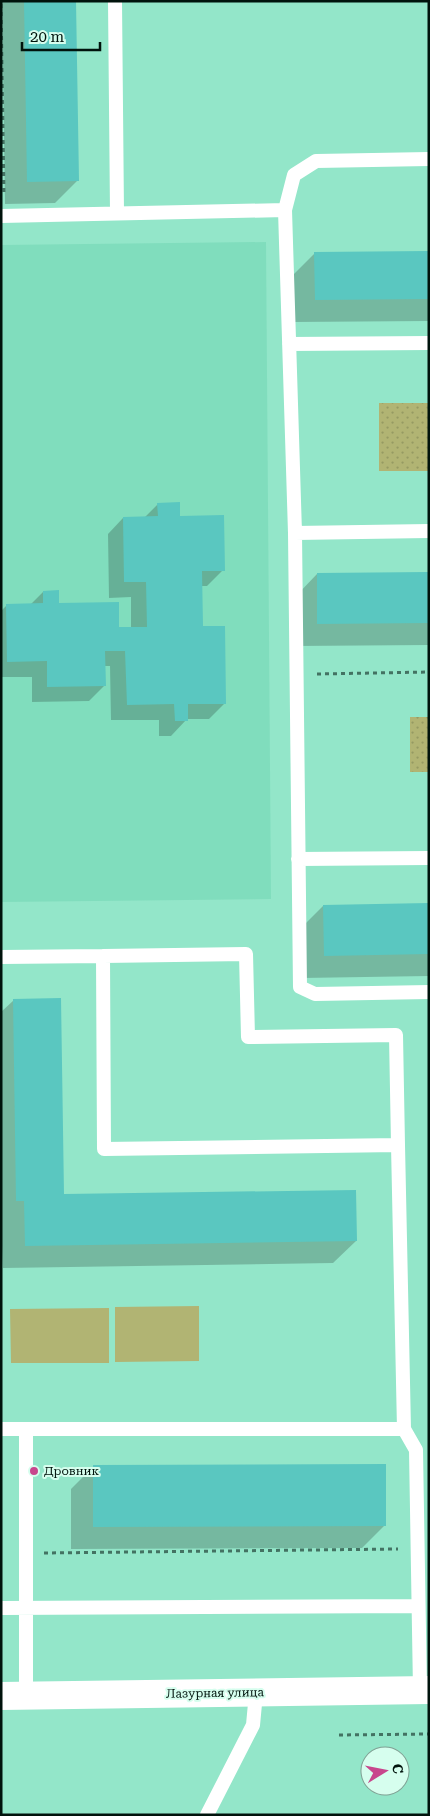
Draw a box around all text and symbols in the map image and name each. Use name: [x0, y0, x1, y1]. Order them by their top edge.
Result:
scale bar: [22, 20, 100, 52]
text: 20 m: [30, 28, 65, 46]
place label: Дровник: [44, 1464, 100, 1478]
marker: Дровник: [28, 1465, 40, 1477]
street label: Лазурная улица: [166, 1685, 265, 1701]
north arrow: [360, 1746, 410, 1796]
text: С: [389, 1763, 407, 1775]

